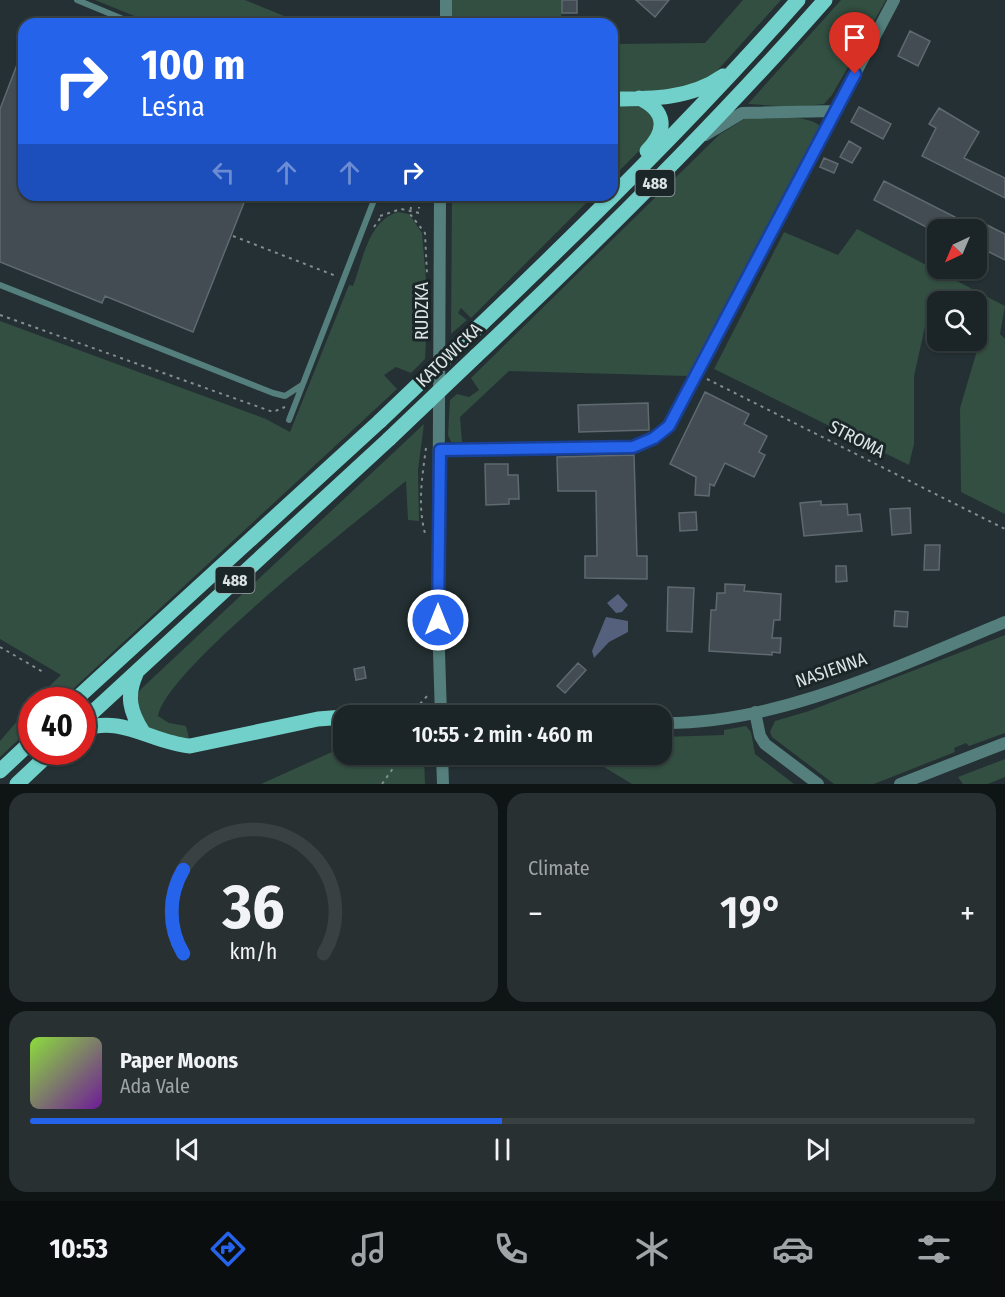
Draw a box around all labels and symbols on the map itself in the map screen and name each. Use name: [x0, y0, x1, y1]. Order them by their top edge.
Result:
pin: [829, 12, 880, 74]
road number: 488: [636, 170, 674, 196]
north arrow: [927, 219, 987, 279]
street label: RUDZKA: [411, 282, 433, 340]
street label: KATOWICKA: [411, 318, 487, 392]
street label: STROMA: [825, 416, 889, 463]
road number: 488: [216, 567, 254, 593]
position arrow: [406, 588, 470, 652]
street label: NASIENNA: [793, 647, 870, 692]
speed limit sign: 40: [18, 687, 96, 765]

